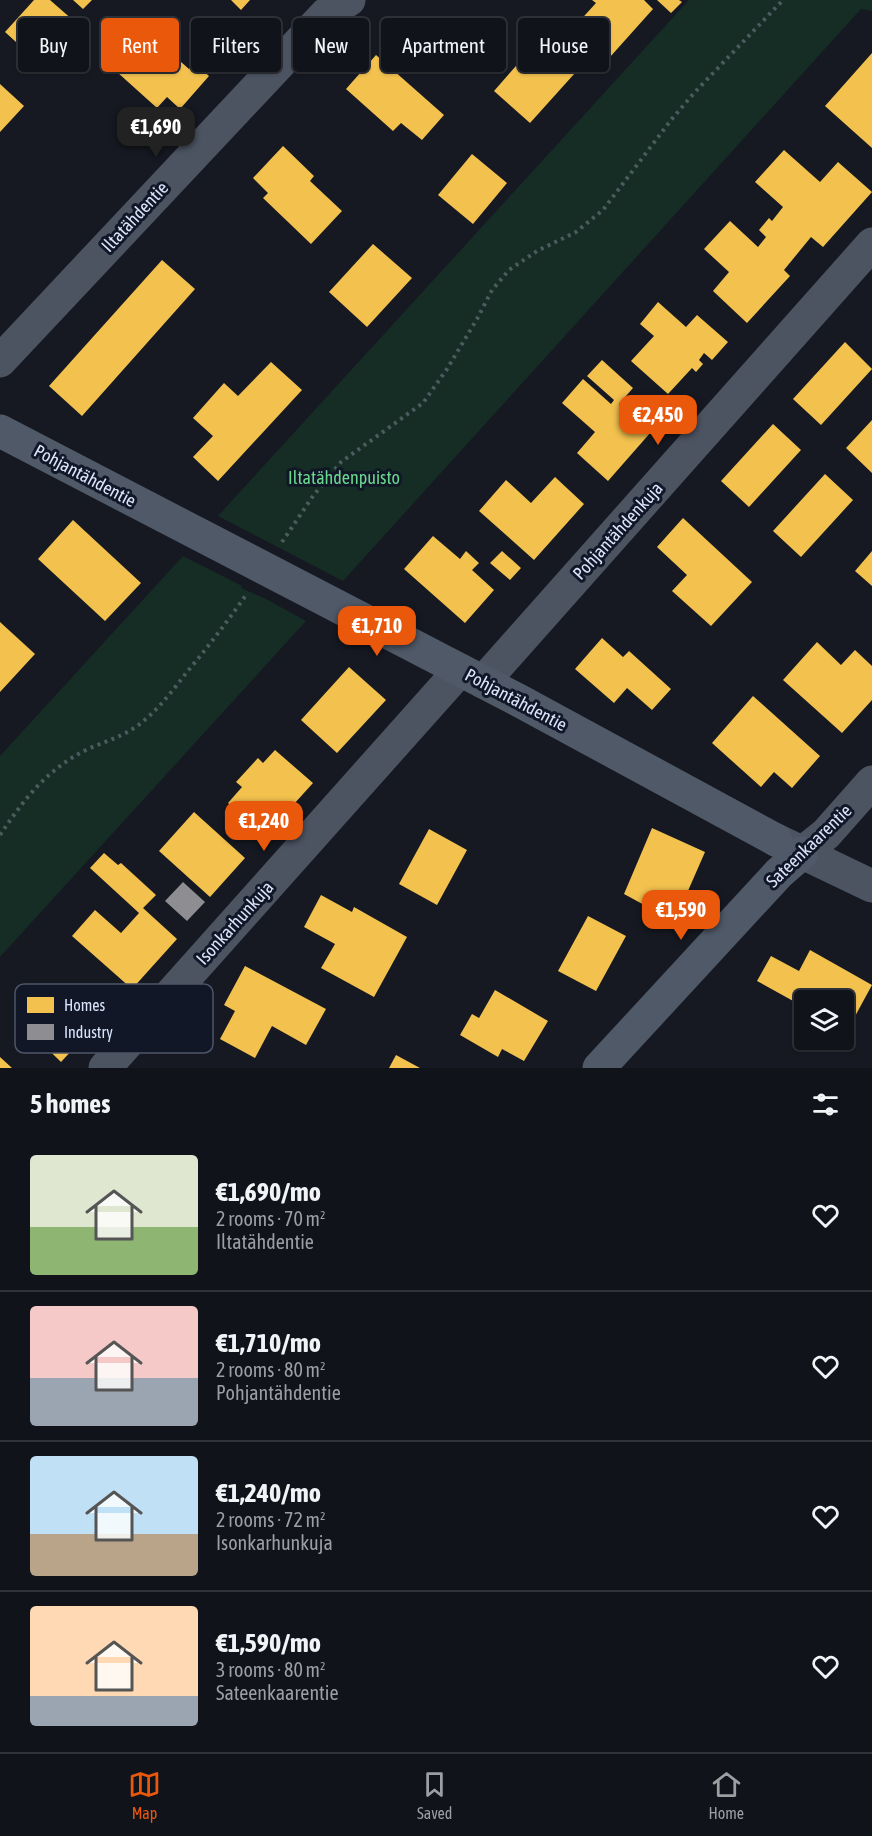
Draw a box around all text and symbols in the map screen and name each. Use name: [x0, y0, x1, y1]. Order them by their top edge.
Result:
chip: Buy: [18, 18, 89, 72]
chip: Rent: [101, 18, 179, 72]
chip: Filters: [191, 18, 281, 72]
chip: New: [293, 18, 369, 72]
chip: Apartment: [381, 18, 506, 72]
chip: House: [518, 18, 609, 72]
pin: €1,690: [107, 107, 205, 158]
text: €1,690: [131, 115, 181, 138]
street label: Iltatähdentie: [97, 177, 172, 256]
pin: €2,450: [609, 395, 707, 446]
text: €2,450: [633, 403, 683, 426]
street label: Pohjantähdentie: [31, 440, 140, 511]
park label: Iltatähdenpuisto: [288, 467, 400, 488]
street label: Pohjantähdenkuja: [568, 478, 667, 584]
pin: €1,710: [328, 606, 426, 657]
text: €1,710: [352, 614, 402, 637]
street label: Pohjantähdentie: [462, 664, 571, 735]
street label: Sateenkaarentie: [762, 800, 856, 892]
pin: €1,240: [215, 801, 313, 852]
text: €1,240: [239, 809, 289, 832]
street label: Isonkarhunkuja: [192, 877, 278, 969]
pin: €1,590: [632, 890, 730, 941]
text: €1,590: [656, 898, 706, 921]
legend: [15, 984, 213, 1053]
map controls: [794, 990, 854, 1050]
button: layers: [794, 990, 854, 1050]
text: Homes: [64, 996, 106, 1014]
text: Industry: [64, 1023, 113, 1042]
icon: filters: [809, 1088, 842, 1121]
text: 5 homes: [30, 1089, 110, 1119]
text: €1,690/mo: [216, 1177, 321, 1207]
icon: home: [78, 1179, 150, 1251]
icon: heart: [809, 1199, 842, 1232]
text: 2 rooms · 70 m²: [216, 1207, 326, 1230]
text: Iltatähdentie: [216, 1230, 314, 1253]
text: €1,710/mo: [216, 1328, 321, 1358]
icon: home: [78, 1330, 150, 1402]
icon: heart: [809, 1350, 842, 1383]
text: 2 rooms · 80 m²: [216, 1358, 326, 1381]
text: Pohjantähdentie: [216, 1381, 341, 1404]
text: €1,240/mo: [216, 1478, 321, 1508]
icon: home: [78, 1480, 150, 1552]
icon: heart: [809, 1500, 842, 1533]
text: 2 rooms · 72 m²: [216, 1508, 326, 1531]
text: Isonkarhunkuja: [216, 1531, 333, 1554]
text: €1,590/mo: [216, 1628, 321, 1658]
icon: home: [78, 1630, 150, 1702]
icon: heart: [809, 1650, 842, 1683]
text: 3 rooms · 80 m²: [216, 1658, 326, 1681]
text: Sateenkaarentie: [216, 1681, 339, 1704]
tab: Map: [128, 1768, 161, 1822]
tab: Saved: [417, 1768, 452, 1822]
tab: Home: [708, 1768, 744, 1822]

